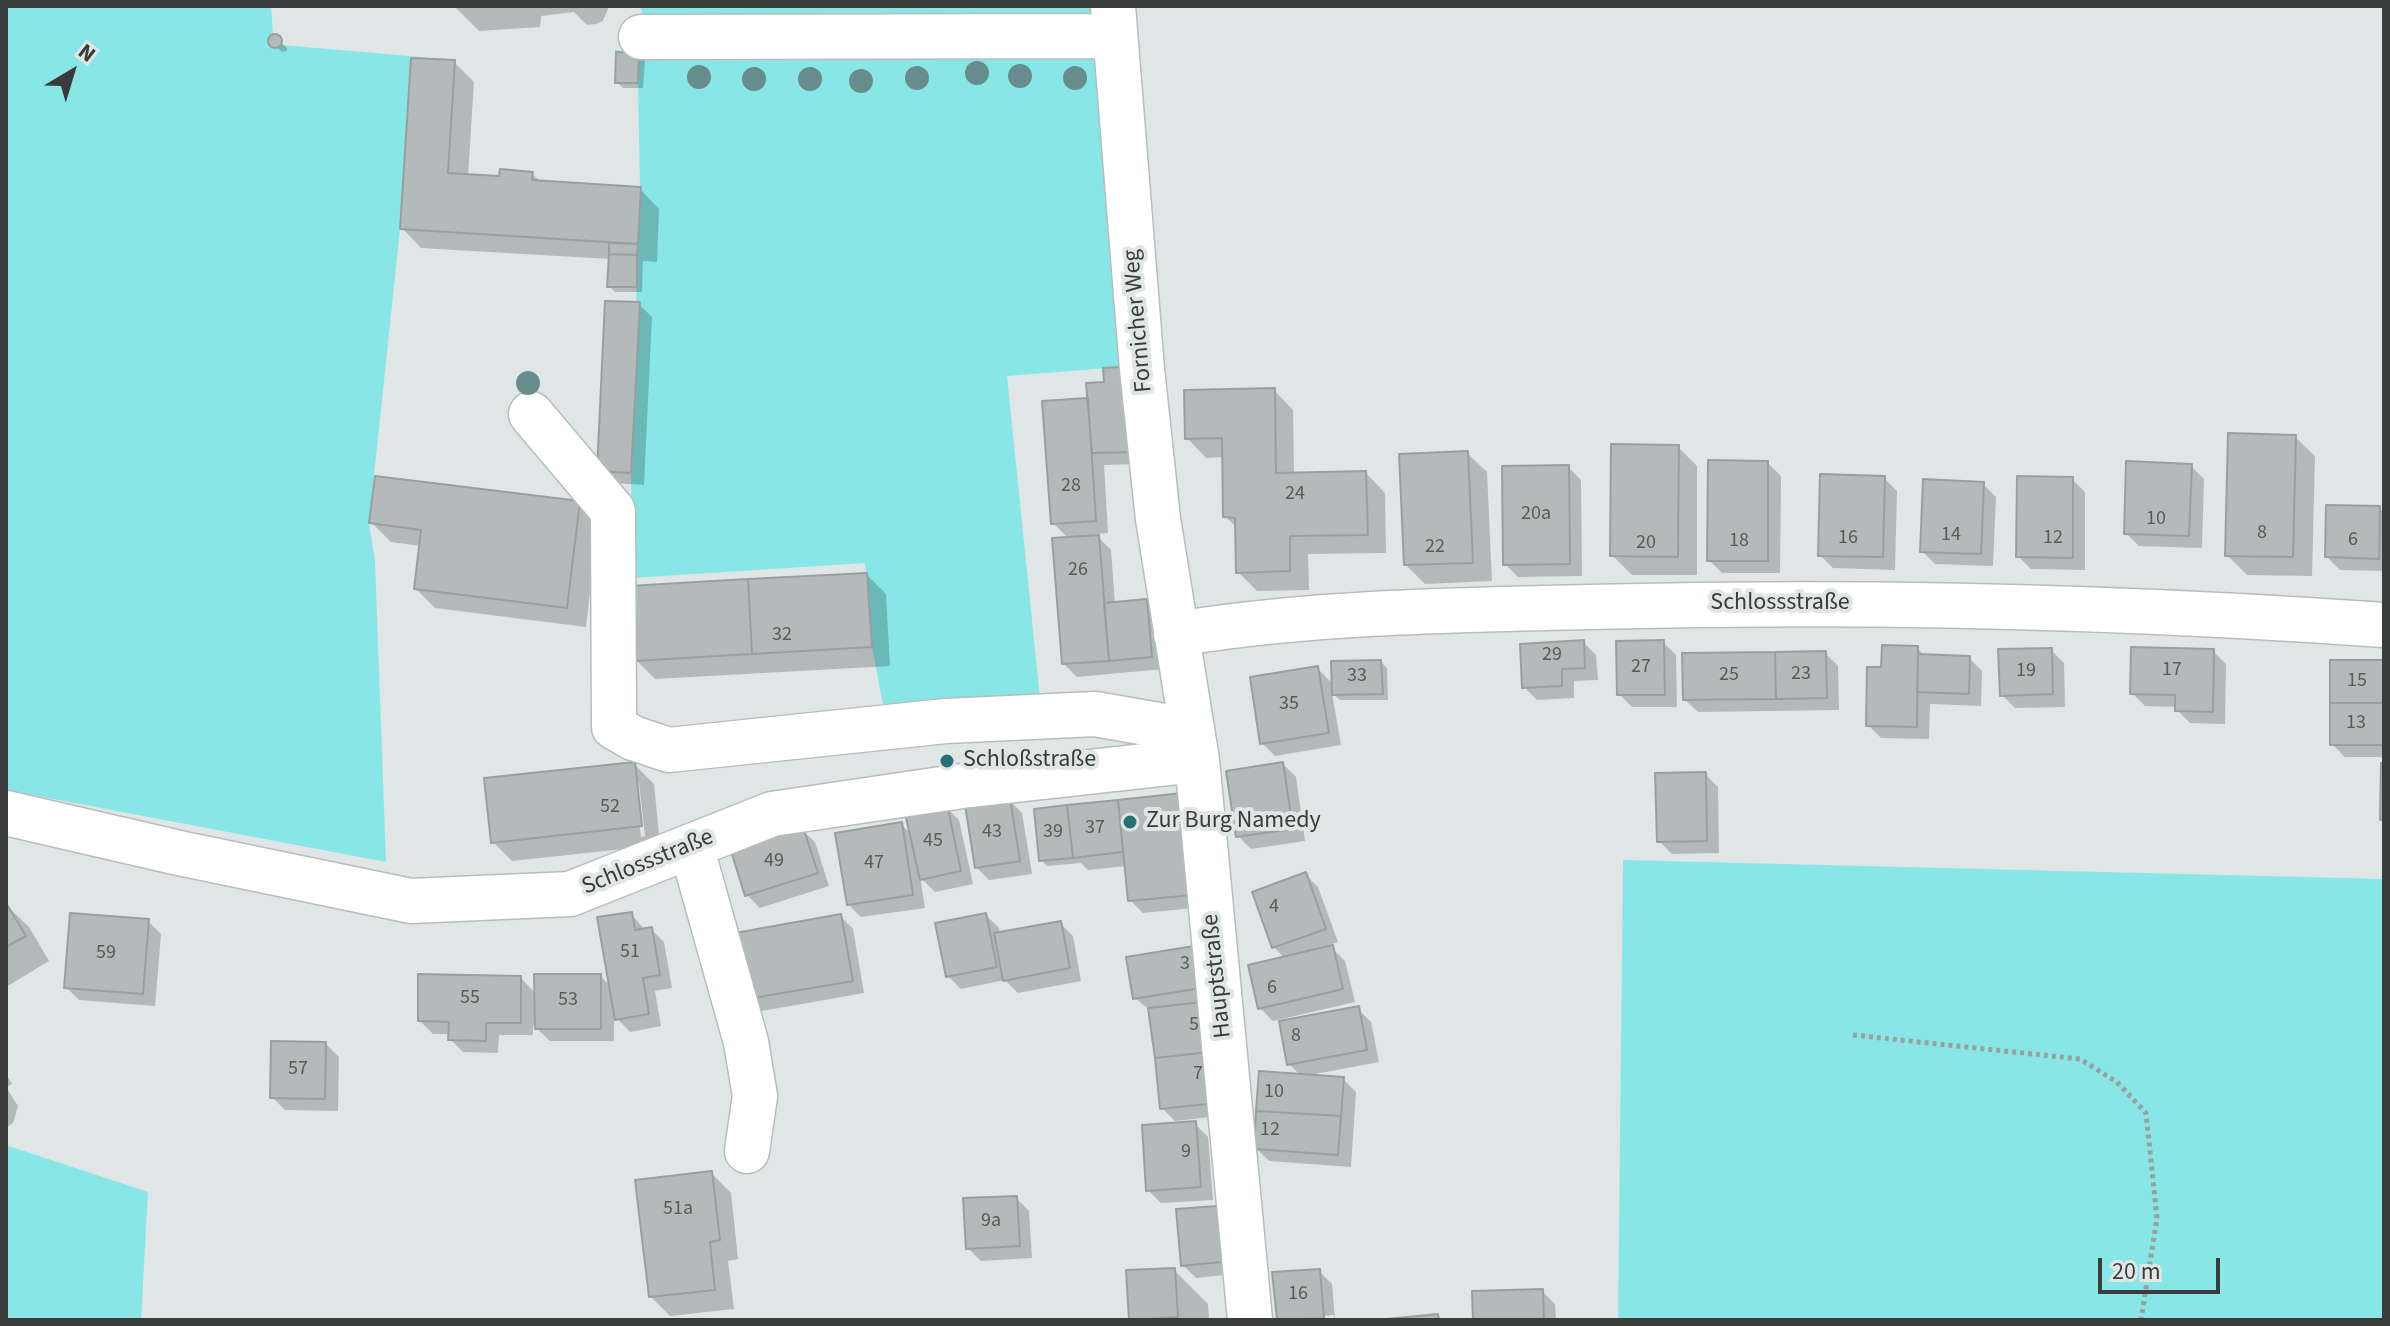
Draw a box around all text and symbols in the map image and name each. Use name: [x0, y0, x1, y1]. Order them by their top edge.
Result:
north arrow: [32, 32, 112, 112]
text: N: [71, 36, 102, 70]
street label: Fornicher Weg: [1118, 248, 1160, 394]
house number: 28: [1061, 475, 1081, 499]
house number: 24: [1285, 483, 1305, 507]
house number: 20a: [1521, 503, 1551, 527]
house number: 10: [2146, 508, 2166, 532]
house number: 8: [2257, 522, 2267, 546]
house number: 14: [1941, 524, 1961, 548]
house number: 16: [1838, 527, 1858, 551]
house number: 12: [2043, 527, 2063, 551]
house number: 6: [2348, 529, 2358, 553]
house number: 18: [1729, 530, 1749, 554]
house number: 20: [1636, 532, 1656, 556]
house number: 22: [1425, 536, 1445, 560]
house number: 26: [1068, 559, 1088, 583]
street label: Schlossstraße: [1710, 590, 1850, 618]
house number: 32: [772, 624, 792, 648]
house number: 29: [1542, 644, 1562, 668]
house number: 27: [1631, 656, 1651, 680]
house number: 17: [2162, 659, 2182, 683]
house number: 19: [2016, 660, 2036, 684]
house number: 23: [1791, 663, 1811, 687]
house number: 25: [1719, 664, 1739, 688]
house number: 33: [1347, 665, 1367, 689]
house number: 15: [2347, 670, 2367, 694]
house number: 35: [1279, 693, 1299, 717]
house number: 13: [2346, 712, 2366, 736]
place label: Schloßstraße: [963, 747, 1096, 775]
marker: Schloßstraße: [938, 752, 956, 770]
house number: 52: [600, 796, 620, 820]
place label: Zur Burg Namedy: [1146, 808, 1321, 836]
marker: Zur Burg Namedy: [1121, 813, 1139, 831]
house number: 37: [1085, 817, 1105, 841]
house number: 43: [982, 821, 1002, 845]
house number: 39: [1043, 821, 1063, 845]
street label: Schlossstraße: [578, 824, 718, 902]
house number: 45: [923, 830, 943, 854]
house number: 49: [764, 850, 784, 874]
house number: 47: [864, 852, 884, 876]
house number: 4: [1269, 896, 1279, 920]
street label: Hauptstraße: [1197, 912, 1239, 1040]
house number: 51: [620, 941, 640, 965]
house number: 59: [96, 942, 116, 966]
house number: 3: [1180, 953, 1190, 977]
house number: 6: [1267, 977, 1277, 1001]
house number: 55: [460, 987, 480, 1011]
house number: 53: [558, 989, 578, 1013]
house number: 5: [1189, 1014, 1199, 1038]
house number: 8: [1291, 1025, 1301, 1049]
house number: 57: [288, 1058, 308, 1082]
house number: 7: [1193, 1063, 1203, 1087]
house number: 10: [1264, 1081, 1284, 1105]
house number: 12: [1260, 1119, 1280, 1143]
house number: 9: [1181, 1141, 1191, 1165]
house number: 51a: [663, 1198, 693, 1222]
house number: 9a: [981, 1210, 1001, 1234]
scale bar: [2102, 1242, 2224, 1292]
text: 20 m: [2112, 1254, 2161, 1289]
house number: 16: [1288, 1283, 1308, 1307]

